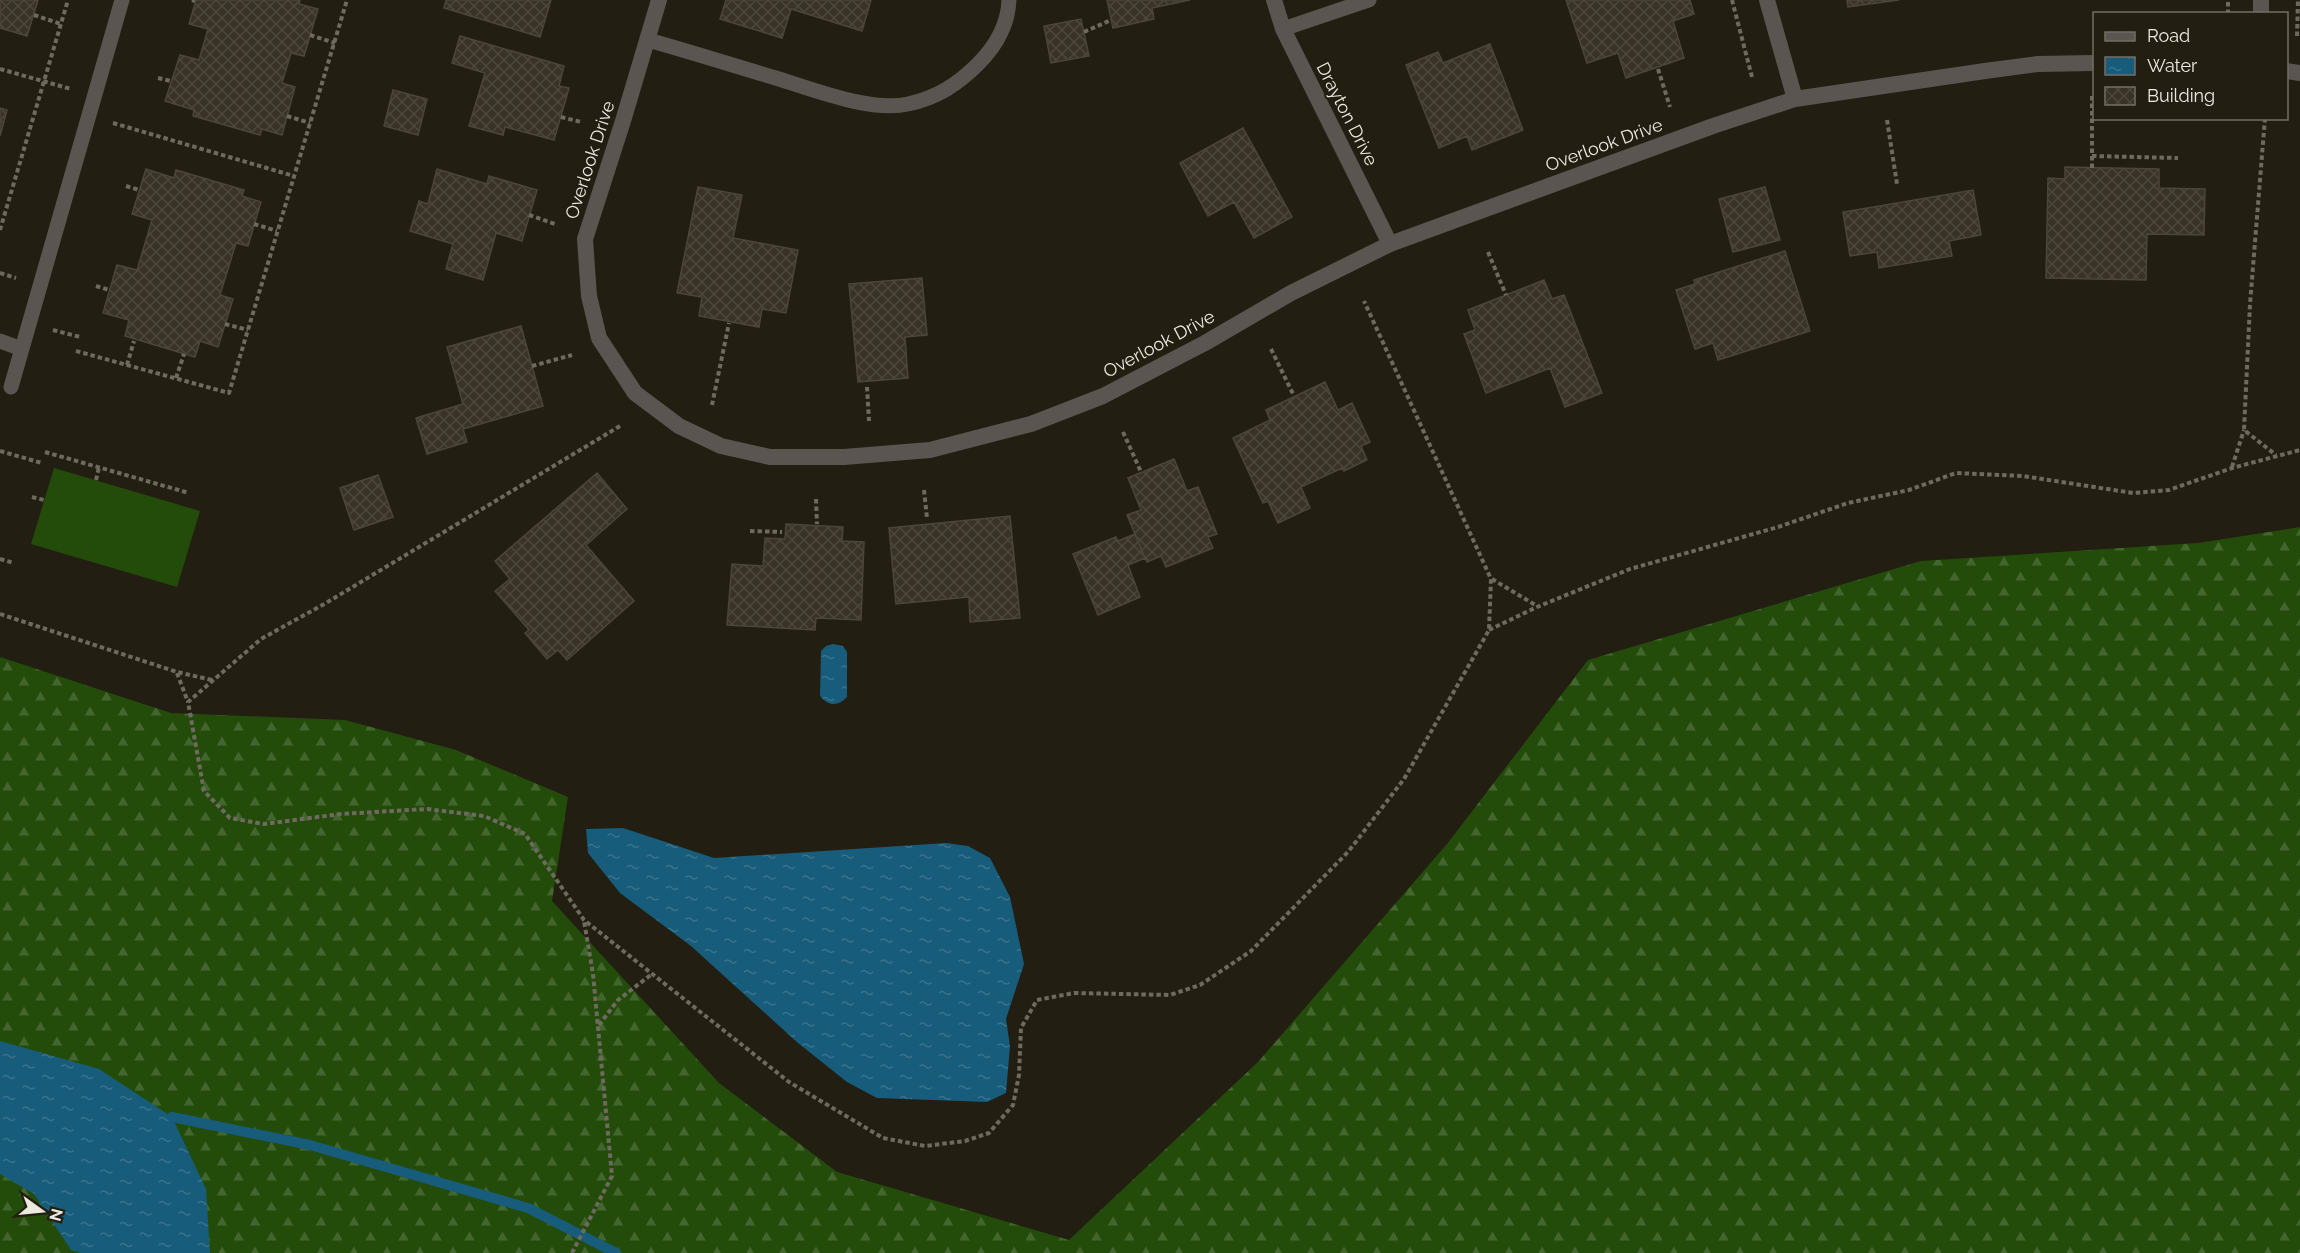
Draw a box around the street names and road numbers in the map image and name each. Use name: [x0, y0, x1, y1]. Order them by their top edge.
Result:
street label: Drayton Drive: [1312, 59, 1383, 169]
street label: Overlook Drive: [561, 98, 619, 222]
street label: Overlook Drive: [1542, 113, 1666, 175]
street label: Overlook Drive: [1100, 305, 1218, 382]

